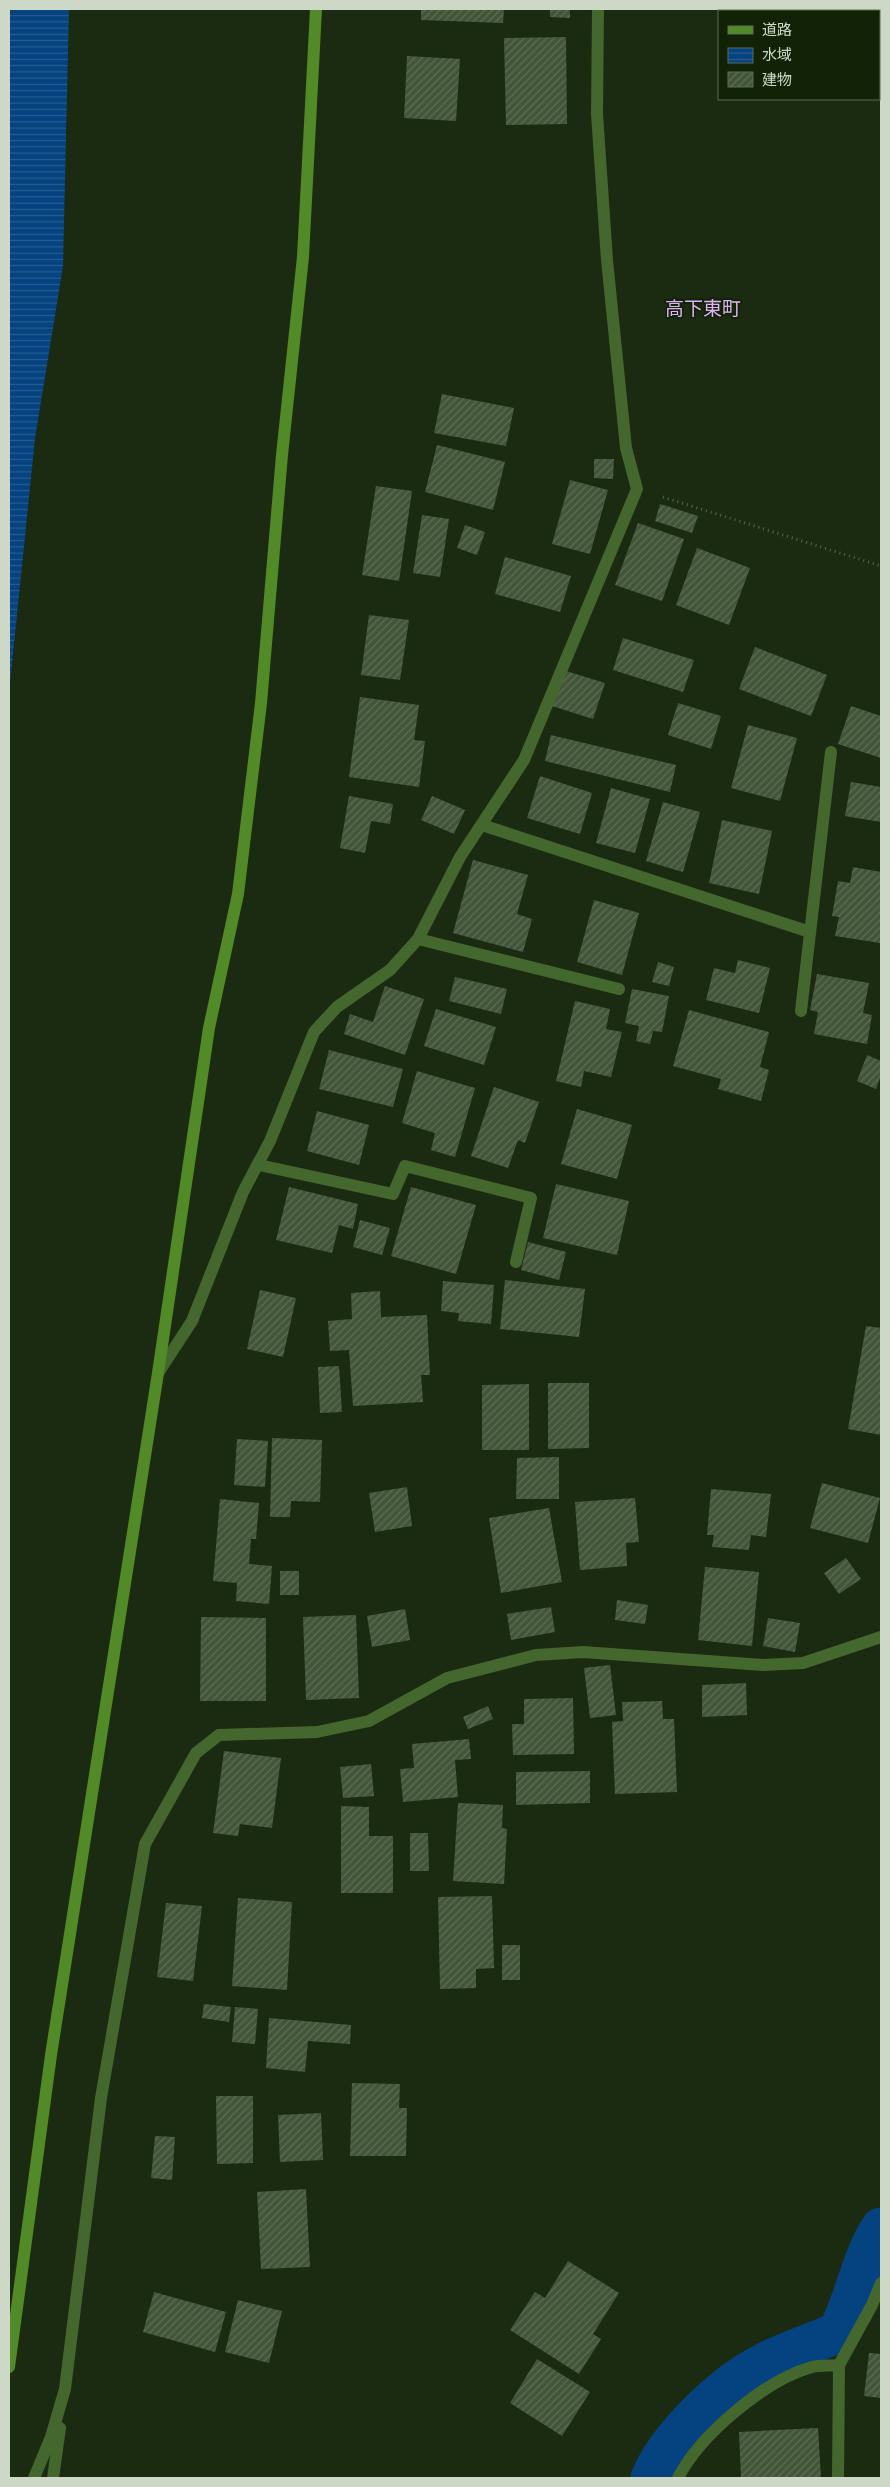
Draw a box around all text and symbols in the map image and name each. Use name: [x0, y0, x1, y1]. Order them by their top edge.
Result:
legend: [718, 10, 880, 100]
text: 道路: [762, 21, 792, 39]
text: 水域: [762, 46, 792, 64]
text: 建物: [762, 71, 792, 89]
district label: 高下東町: [665, 297, 741, 320]

